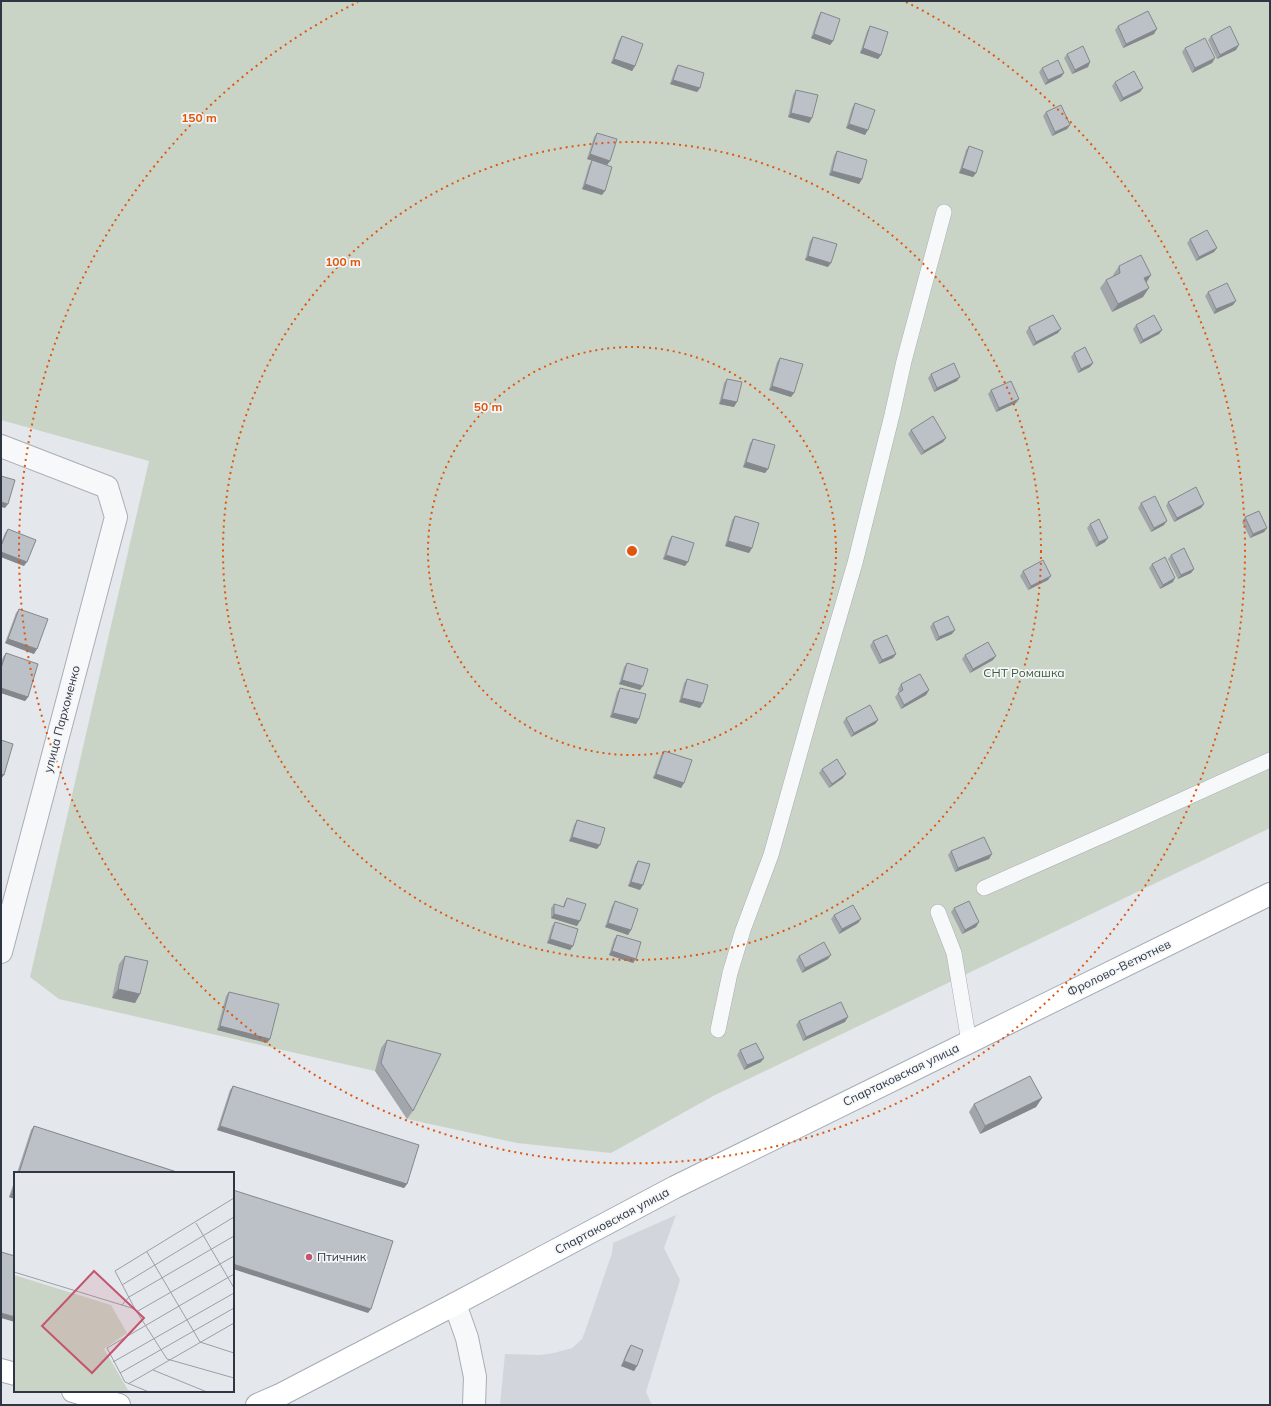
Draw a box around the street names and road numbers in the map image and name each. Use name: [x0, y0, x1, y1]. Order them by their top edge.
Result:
street label: улица Пархоменко: [40, 664, 83, 774]
street label: Фролово-Ветютнев: [1065, 936, 1173, 999]
street label: Спартаковская улица: [840, 1040, 961, 1109]
street label: Спартаковская улица: [552, 1184, 672, 1257]

